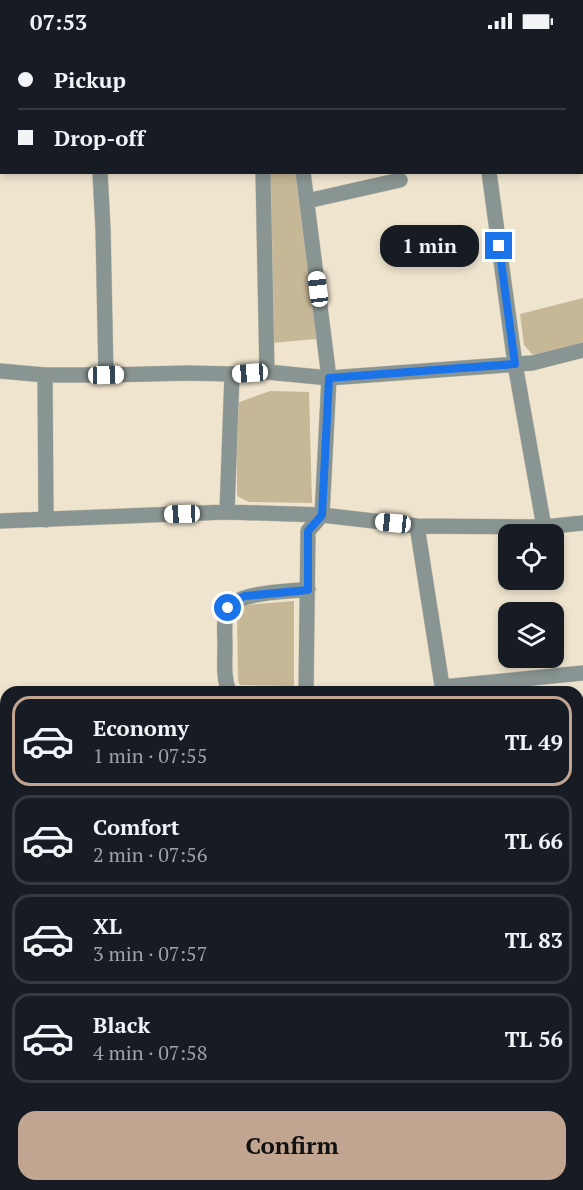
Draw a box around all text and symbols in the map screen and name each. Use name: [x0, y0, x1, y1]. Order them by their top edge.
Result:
text: 07:53: [30, 7, 87, 36]
text: Pickup: [54, 65, 126, 94]
text: Drop-off: [54, 123, 145, 152]
callout: 1 min: [379, 225, 478, 267]
text: 1 min: [402, 232, 457, 259]
route end: [485, 232, 512, 259]
car: [307, 270, 329, 308]
car: [231, 363, 269, 383]
car: [88, 366, 124, 384]
car: [164, 504, 200, 524]
car: [374, 512, 412, 534]
map controls: [498, 524, 564, 668]
button: locate: [498, 524, 564, 590]
route start: [214, 594, 241, 621]
button: layers: [498, 602, 564, 668]
text: Economy: [93, 713, 189, 742]
icon: car: [21, 714, 75, 768]
text: TL 49: [505, 727, 563, 756]
text: 1 min · 07:55: [93, 742, 207, 769]
text: Comfort: [93, 812, 179, 841]
icon: car: [21, 813, 75, 867]
text: TL 66: [505, 826, 563, 855]
text: 2 min · 07:56: [93, 841, 207, 868]
text: XL: [93, 911, 122, 940]
icon: car: [21, 912, 75, 966]
text: TL 83: [505, 925, 563, 954]
text: 3 min · 07:57: [93, 940, 207, 967]
text: Black: [93, 1010, 150, 1039]
icon: car: [21, 1011, 75, 1065]
text: TL 56: [505, 1024, 563, 1053]
text: 4 min · 07:58: [93, 1039, 207, 1066]
button: Confirm: [18, 1111, 566, 1180]

